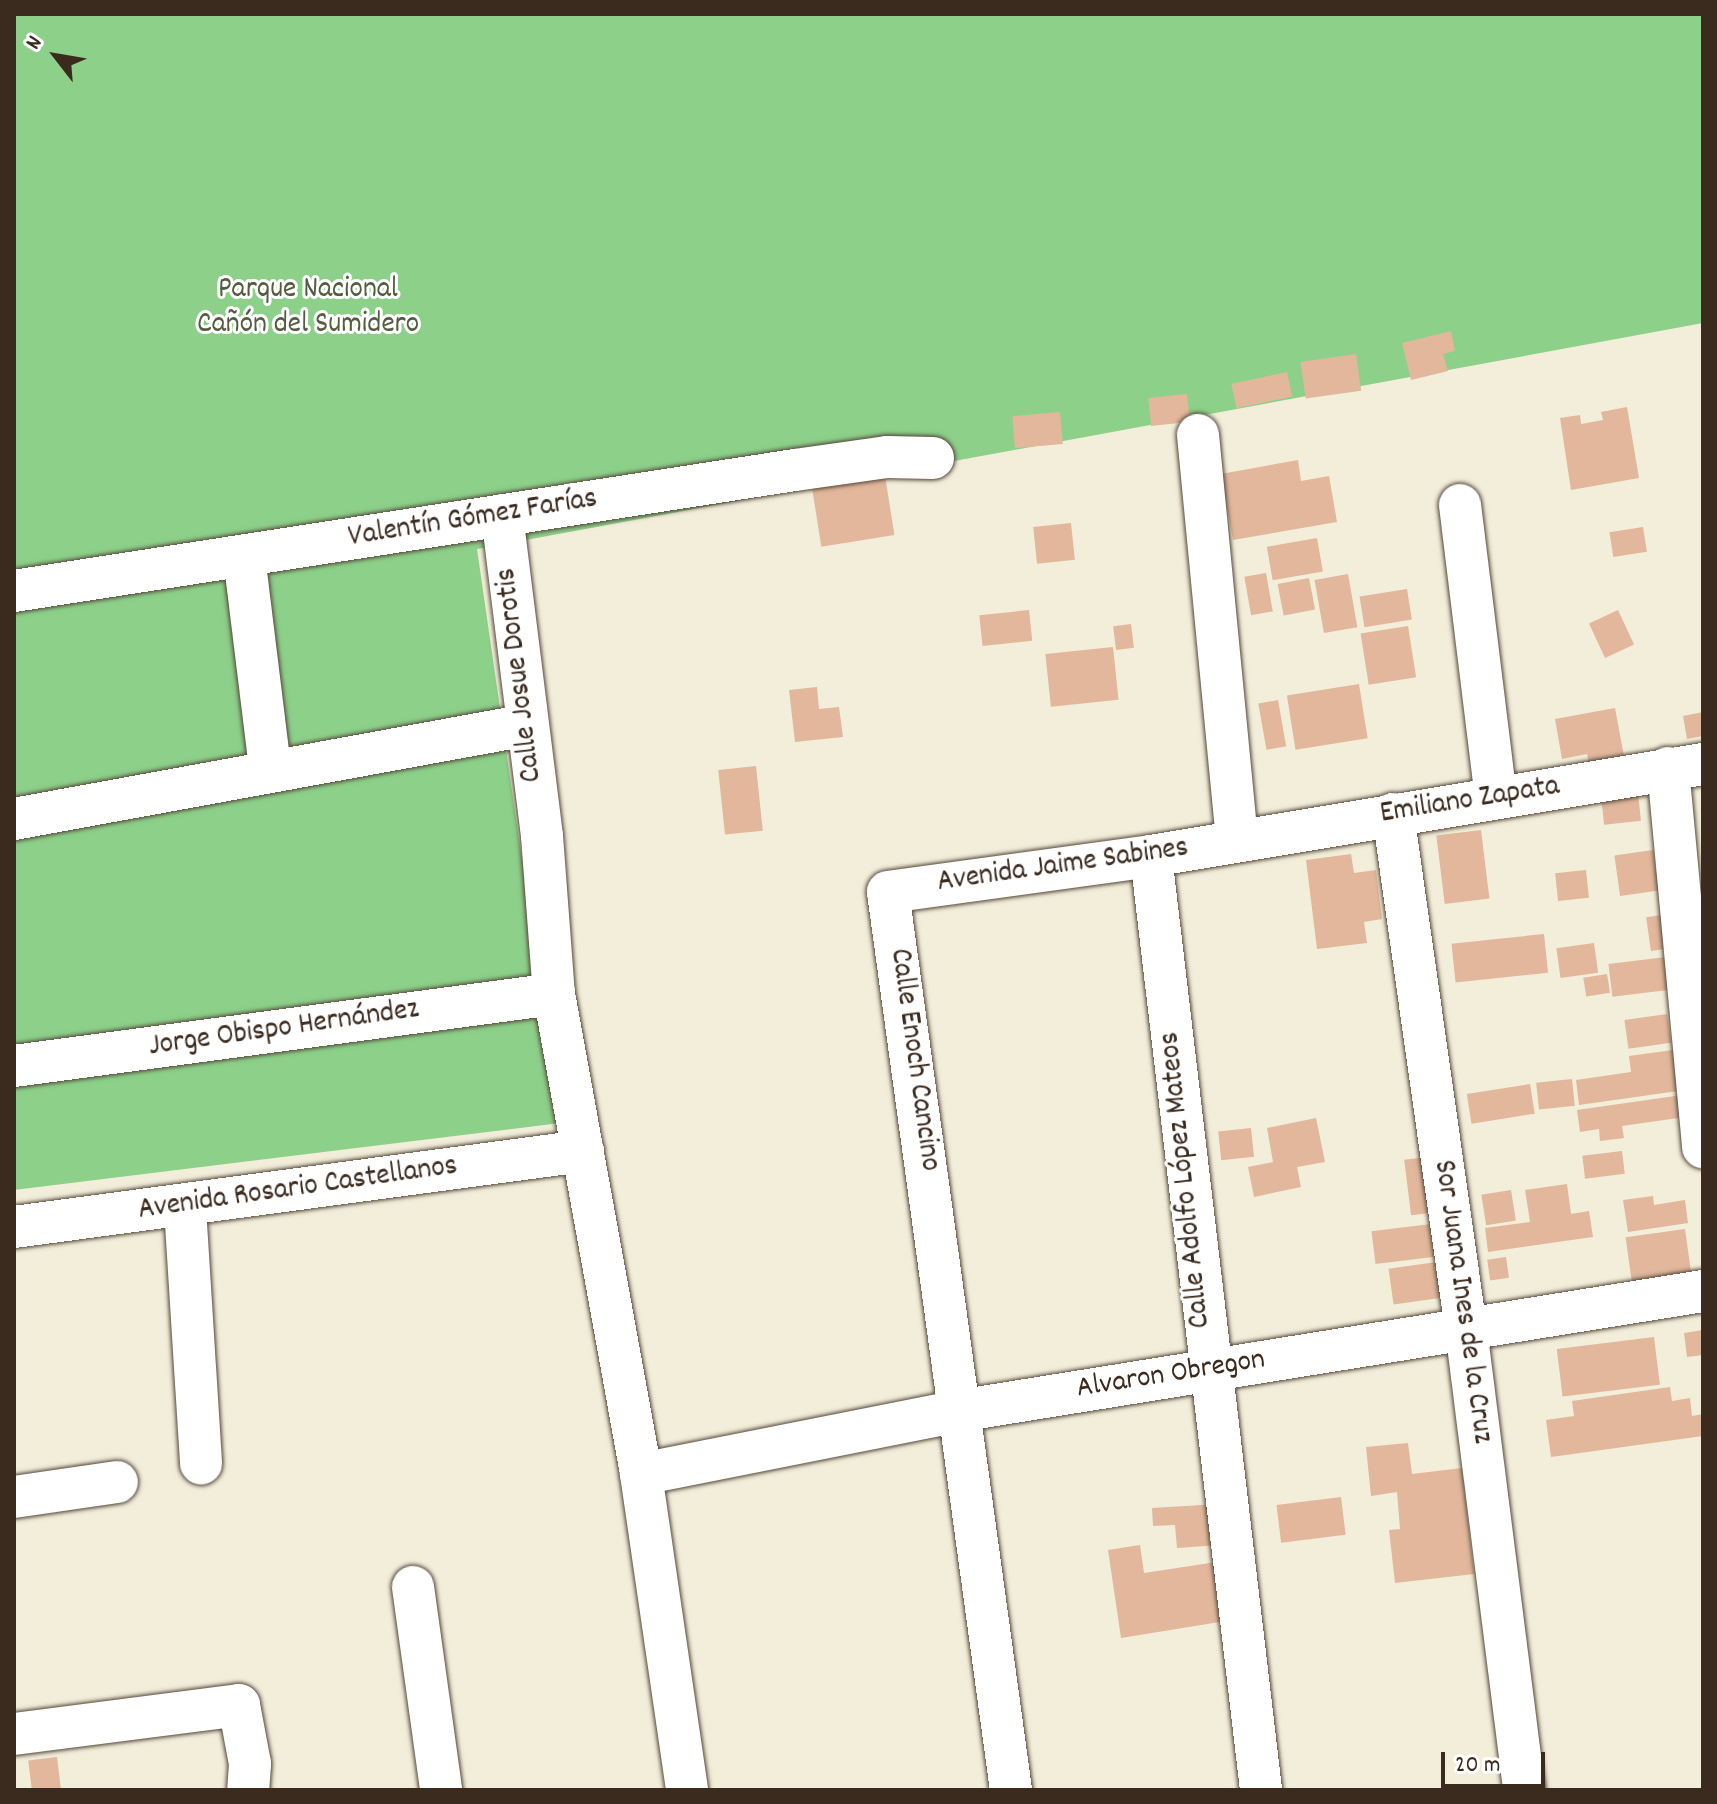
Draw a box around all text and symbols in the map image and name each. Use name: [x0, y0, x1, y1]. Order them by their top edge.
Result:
north arrow: [16, 16, 96, 96]
text: N: [19, 31, 51, 56]
park label: Parque Nacional Cañón del Sumidero: [197, 273, 419, 344]
street label: Valentín Gómez Farías: [346, 483, 600, 557]
street label: Calle Josue Dorotis: [490, 566, 552, 784]
street label: Emiliano Zapata: [1378, 770, 1562, 834]
street label: Avenida Jaime Sabines: [935, 832, 1191, 902]
street label: Calle Enoch Cancino: [880, 946, 946, 1174]
street label: Jorge Obispo Hernández: [147, 993, 421, 1067]
street label: Calle Adolfo López Mateos: [1154, 1030, 1220, 1330]
street label: Avenida Rosario Castellanos: [136, 1150, 460, 1230]
street label: Sor Juana Ines de la Cruz: [1423, 1158, 1499, 1446]
street label: Alvaron Obregon: [1074, 1343, 1268, 1409]
scale bar: [1445, 1736, 1549, 1786]
text: 20 m: [1455, 1749, 1501, 1783]

